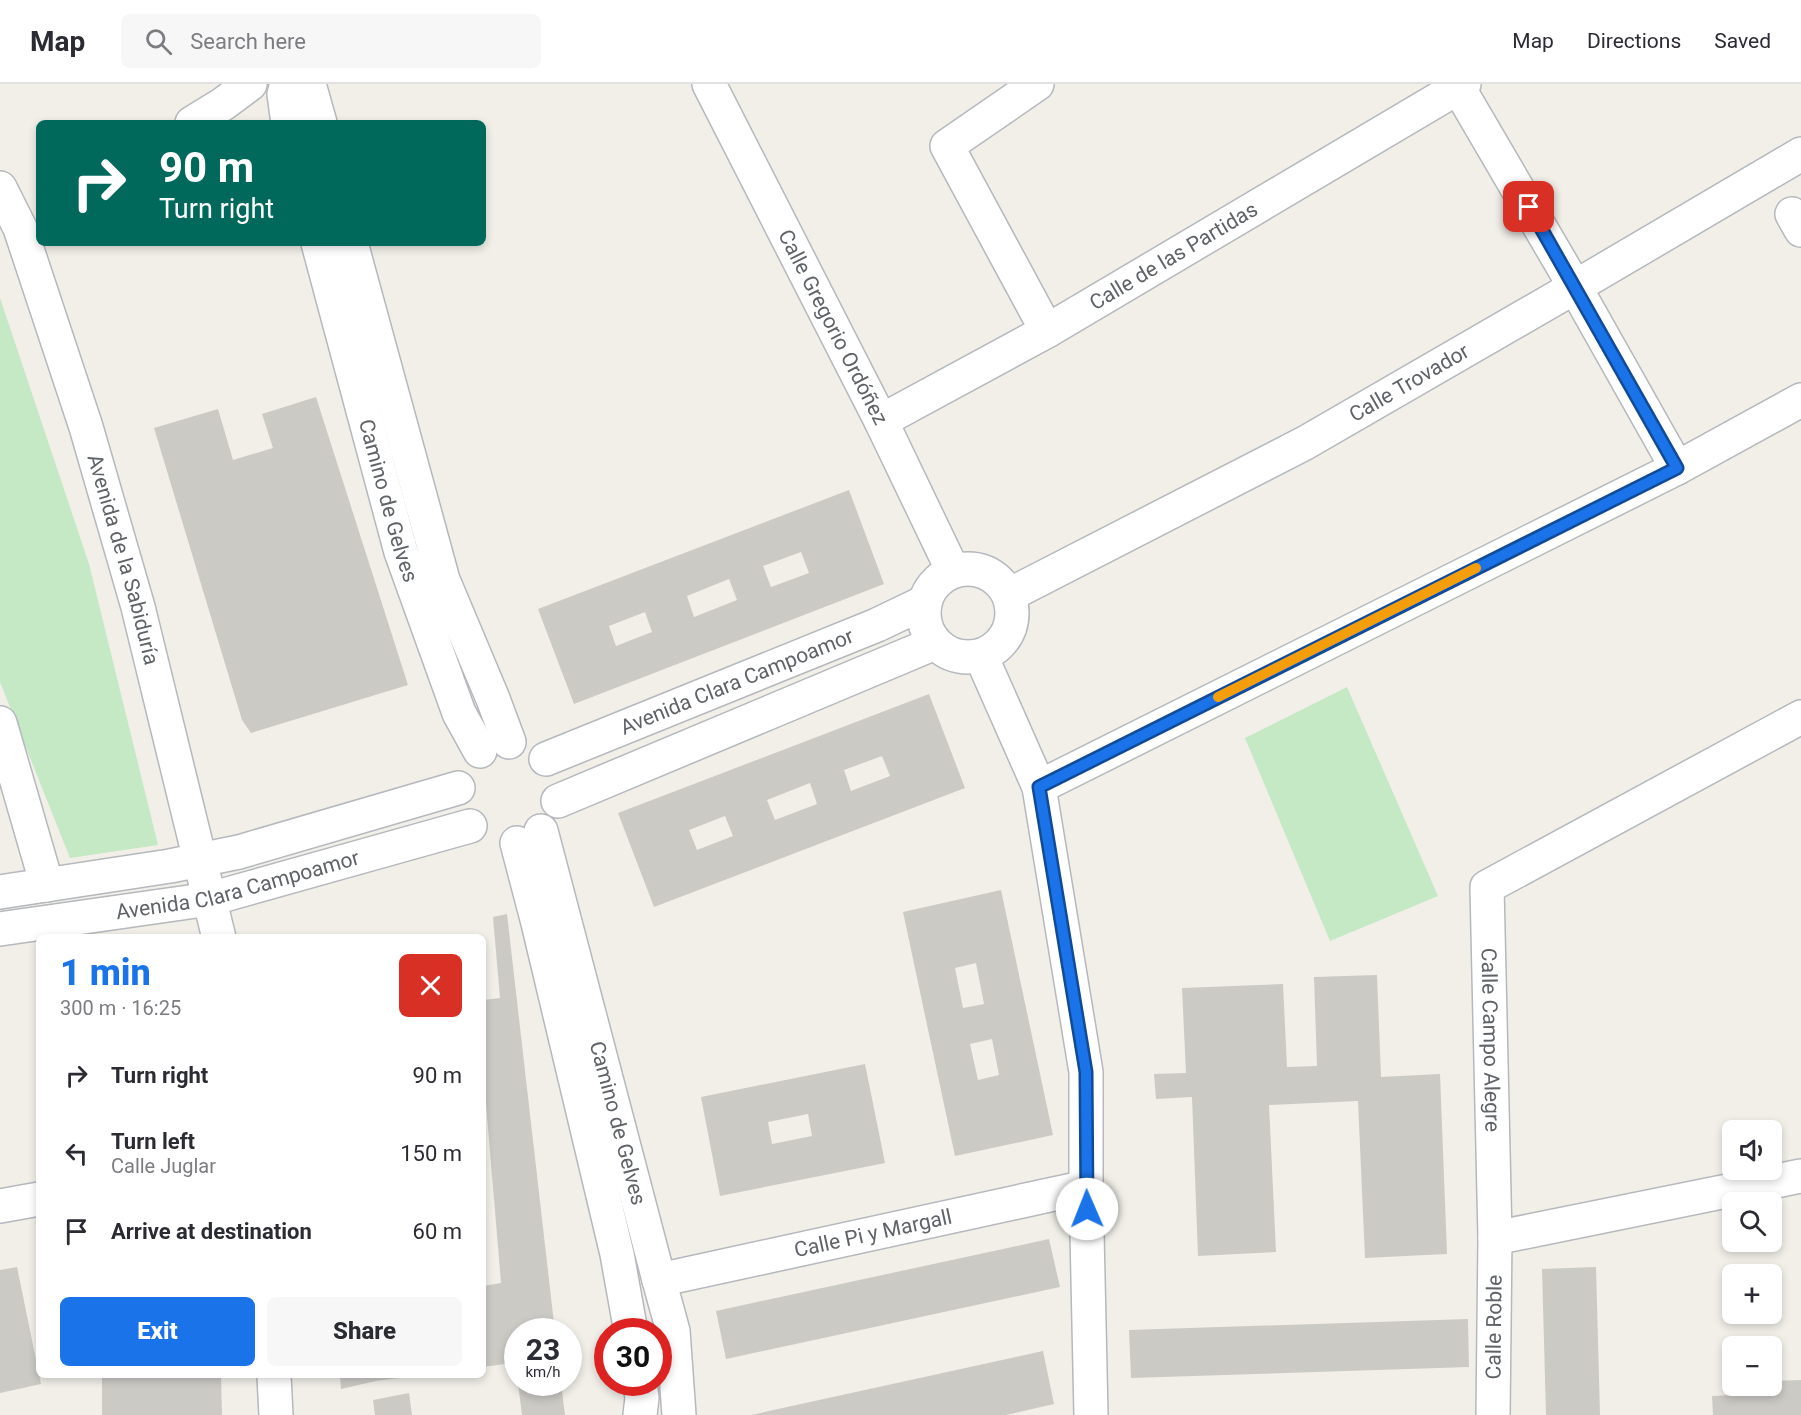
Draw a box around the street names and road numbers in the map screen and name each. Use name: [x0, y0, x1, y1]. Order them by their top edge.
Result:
street label: Calle de las Partidas: [1085, 197, 1262, 315]
street label: Calle Gregorio Ordóñez: [773, 226, 893, 429]
street label: Calle Trovador: [1345, 339, 1473, 427]
street label: Camino de Gelves: [354, 417, 423, 585]
street label: Avenida de la Sabiduría: [82, 451, 164, 667]
street label: Avenida Clara Campoamor: [617, 624, 857, 740]
street label: Avenida Clara Campoamor: [114, 846, 362, 924]
street label: Calle Campo Alegre: [1476, 948, 1505, 1132]
street label: Camino de Gelves: [585, 1039, 651, 1207]
street label: Calle Pi y Margall: [792, 1205, 954, 1262]
street label: Calle Roble: [1481, 1275, 1507, 1379]

